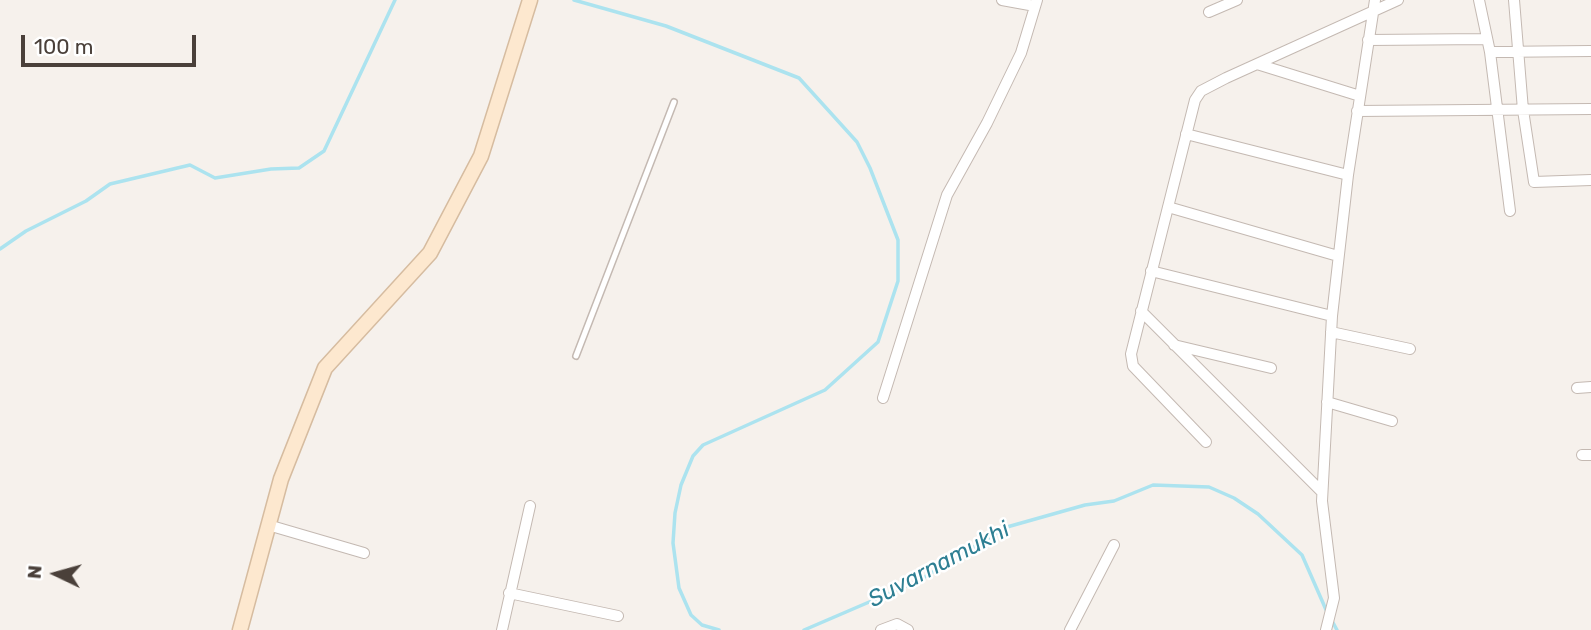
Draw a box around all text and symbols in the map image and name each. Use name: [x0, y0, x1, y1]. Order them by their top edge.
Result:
scale bar: [24, 21, 200, 65]
text: 100 m: [34, 34, 93, 59]
water label: Suvarnamukhi: [864, 516, 1014, 614]
north arrow: [21, 539, 91, 609]
text: N: [23, 564, 47, 580]

